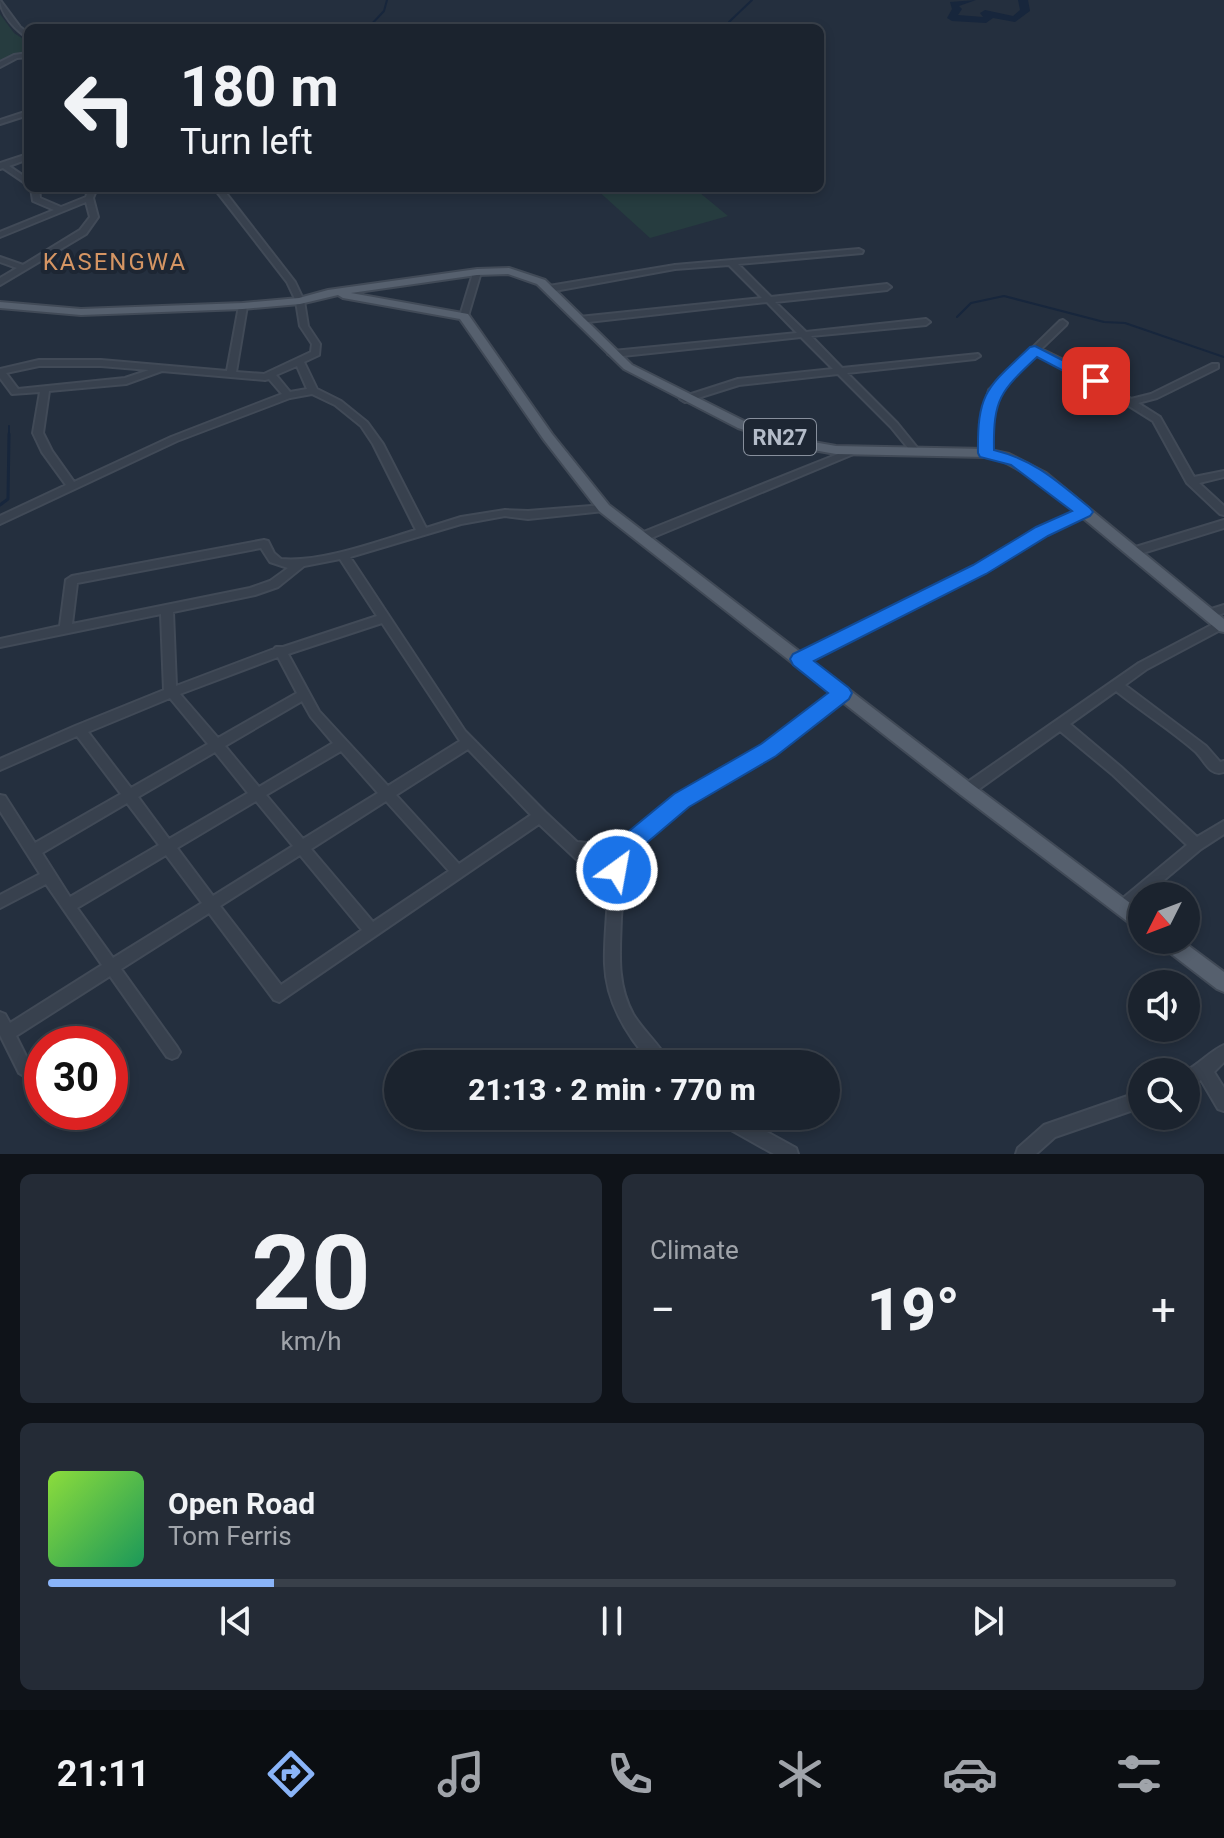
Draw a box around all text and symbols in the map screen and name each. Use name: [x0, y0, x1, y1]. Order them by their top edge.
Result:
text: 180 m: [180, 54, 339, 120]
icon: left: [48, 56, 152, 160]
text: Turn left: [180, 121, 313, 163]
district label: KASENGWA: [43, 248, 187, 276]
pin: [1062, 347, 1130, 415]
icon: arrive: [1074, 359, 1118, 403]
road number: RN27: [744, 419, 816, 455]
position arrow: [575, 828, 659, 912]
north arrow: [1128, 882, 1200, 954]
map controls: [1128, 882, 1200, 1130]
button: sound: [1128, 970, 1200, 1042]
speed limit sign: 30: [24, 1026, 128, 1130]
button: search: [1128, 1058, 1200, 1130]
text: 21:13 · 2 min · 770 m: [468, 1072, 756, 1107]
text: 20: [251, 1213, 371, 1334]
text: Climate: [650, 1235, 739, 1265]
text: 19°: [867, 1274, 960, 1345]
text: −: [650, 1284, 675, 1336]
text: +: [1151, 1284, 1176, 1336]
text: km/h: [280, 1326, 342, 1356]
text: Open Road: [168, 1486, 315, 1521]
text: Tom Ferris: [168, 1521, 292, 1551]
icon: previous: [214, 1599, 258, 1643]
icon: pause: [590, 1599, 634, 1643]
icon: next: [966, 1599, 1010, 1643]
icon: directions: [263, 1746, 319, 1802]
icon: music: [433, 1746, 489, 1802]
icon: phone: [602, 1746, 658, 1802]
icon: climate: [772, 1746, 828, 1802]
icon: car: [942, 1746, 998, 1802]
icon: filters: [1111, 1746, 1167, 1802]
text: 21:11: [57, 1753, 150, 1795]

